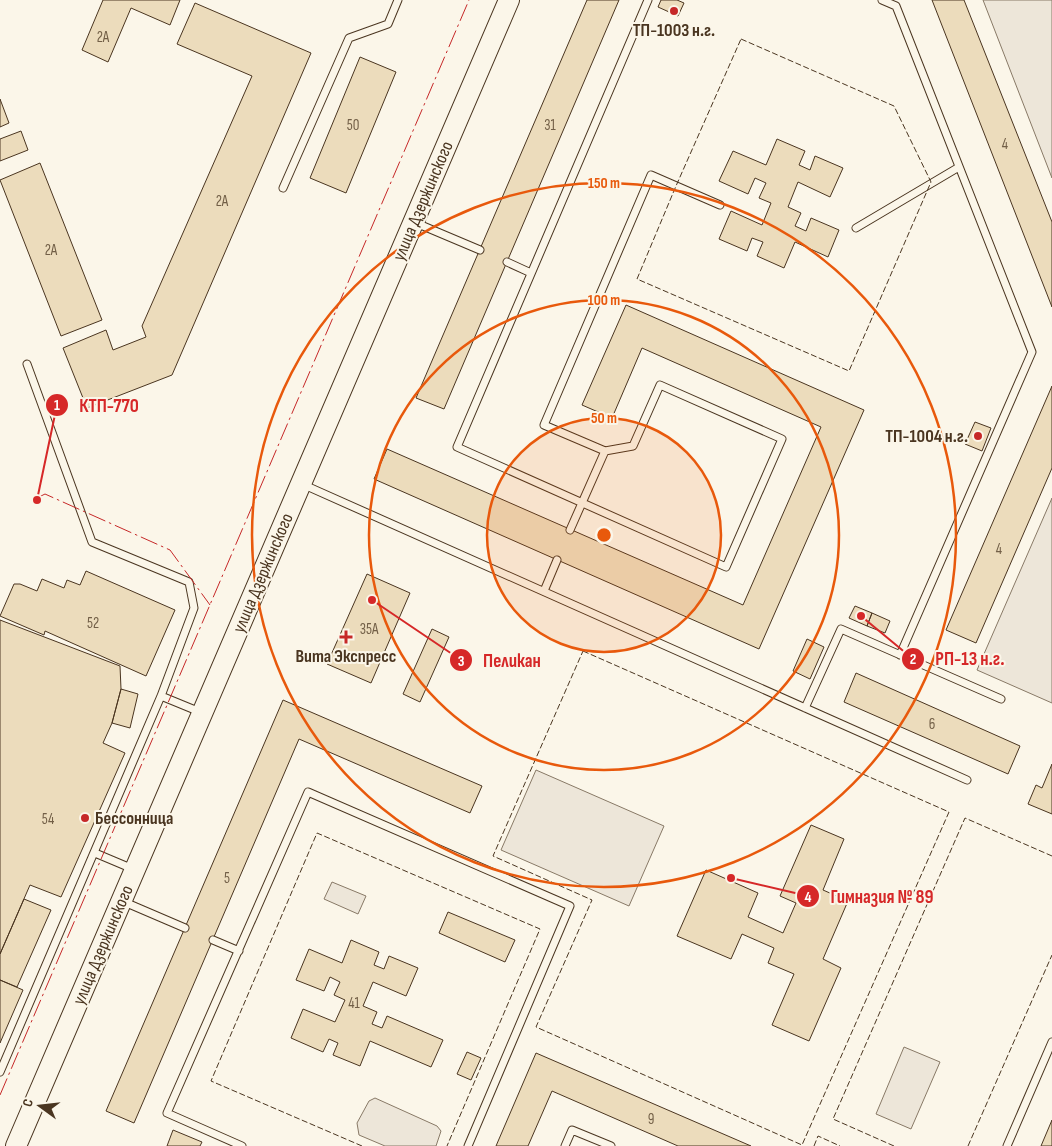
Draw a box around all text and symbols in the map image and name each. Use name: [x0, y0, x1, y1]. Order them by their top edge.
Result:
marker: ТП-1003 н.г.: [668, 5, 680, 17]
place label: ТП-1003 н.г.: [633, 20, 715, 41]
house number: 2А: [97, 28, 110, 47]
house number: 50: [347, 116, 359, 135]
house number: 31: [544, 116, 557, 135]
house number: 4: [1002, 135, 1008, 154]
street label: улица Дзержинского: [388, 138, 458, 264]
text: 150 m: [588, 174, 620, 193]
house number: 2А: [216, 192, 229, 211]
house number: 2А: [45, 241, 58, 260]
text: 100 m: [588, 291, 620, 310]
callout: КТП-770: [44, 388, 149, 422]
text: КТП-770: [79, 395, 139, 418]
text: 1: [54, 396, 60, 415]
text: 50 m: [591, 409, 617, 428]
place label: ТП-1004 н.г.: [885, 426, 968, 447]
marker: ТП-1004 н.г.: [972, 430, 984, 442]
street label: улица Дзержинского: [228, 510, 298, 636]
centre of rings: [595, 526, 613, 544]
house number: 4: [996, 540, 1002, 559]
house number: 52: [87, 614, 99, 633]
house number: 35А: [360, 620, 379, 639]
marker: Вита Экспресс: [340, 631, 352, 643]
callout: РП-13 н.г.: [900, 642, 1015, 676]
callout: Пеликан: [448, 643, 551, 677]
place label: Вита Экспресс: [296, 646, 396, 667]
text: РП-13 н.г.: [935, 648, 1005, 671]
text: Пеликан: [483, 650, 541, 673]
text: 2: [910, 650, 916, 669]
text: 3: [458, 652, 465, 671]
house number: 6: [929, 715, 935, 734]
place label: Бессонница: [95, 808, 173, 829]
house number: 54: [42, 810, 54, 829]
marker: Бессонница: [79, 812, 91, 824]
house number: 5: [224, 869, 230, 888]
callout: Гимназия № 89: [795, 879, 943, 913]
street label: улица Дзержинского: [68, 882, 138, 1008]
text: Гимназия № 89: [831, 886, 933, 909]
text: 4: [805, 888, 812, 907]
house number: 41: [348, 994, 361, 1013]
north arrow: [15, 1081, 65, 1131]
text: С: [19, 1097, 37, 1108]
house number: 9: [648, 1110, 654, 1129]

